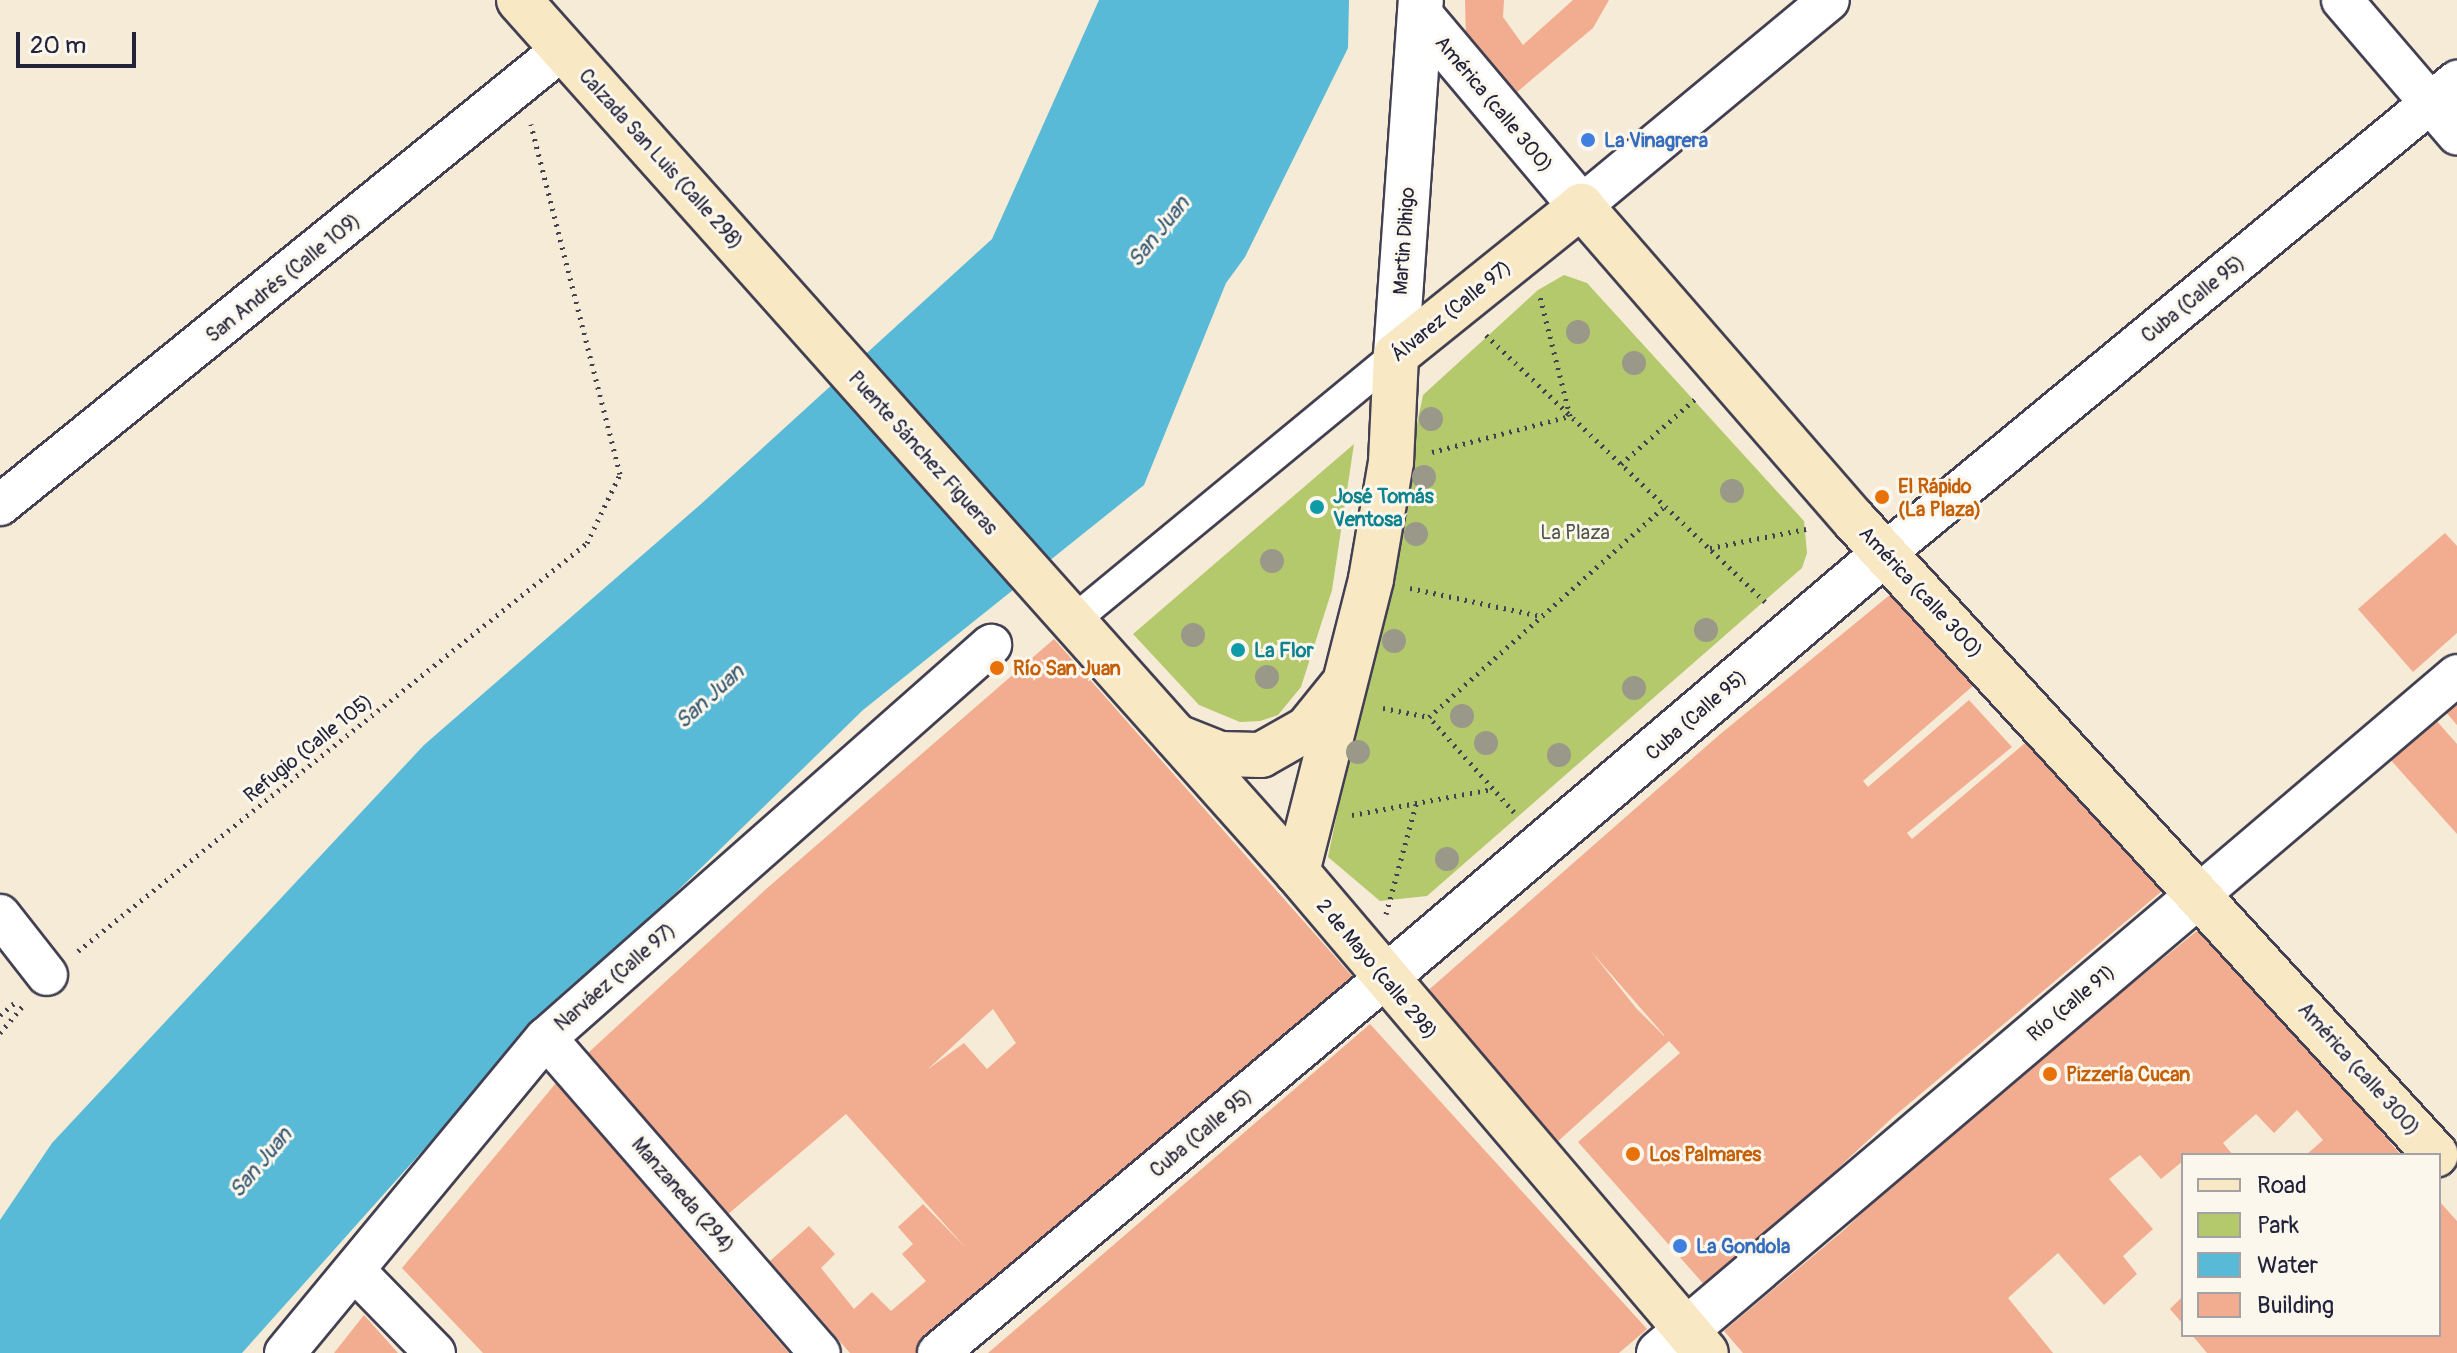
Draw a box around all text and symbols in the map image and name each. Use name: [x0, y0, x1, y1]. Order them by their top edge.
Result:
scale bar: [20, 16, 140, 66]
text: 20 m: [30, 31, 86, 60]
street label: América (calle 300): [1430, 31, 1558, 177]
street label: Calzada San Luis (Calle 298): [574, 64, 748, 254]
place label: La Vinagrera: [1604, 128, 1708, 152]
marker: La Vinagrera: [1579, 131, 1597, 149]
street label: Martin Dihigo: [1388, 186, 1420, 296]
water label: San Juan: [1123, 191, 1195, 273]
street label: San Andrés (Calle 109): [201, 208, 365, 348]
street label: Cuba (Calle 95): [2137, 250, 2249, 348]
street label: Álvarez (Calle 97): [1386, 255, 1516, 367]
street label: Puente Sánchez Figueras: [843, 366, 1003, 540]
place label: El Rápido (La Plaza): [1898, 474, 1981, 521]
place label: José Tomás Ventosa: [1333, 484, 1434, 531]
marker: El Rápido (La Plaza): [1873, 488, 1891, 506]
marker: José Tomás Ventosa: [1308, 498, 1326, 516]
park label: La Plaza: [1540, 520, 1610, 544]
street label: América (calle 300): [1854, 521, 1988, 663]
place label: La Flor: [1254, 638, 1314, 662]
marker: La Flor: [1229, 641, 1247, 659]
place label: Río San Juan: [1013, 656, 1121, 680]
water label: San Juan: [670, 659, 750, 735]
marker: Río San Juan: [988, 659, 1006, 677]
street label: Cuba (Calle 95): [1641, 665, 1751, 765]
street label: Refugio (Calle 105): [239, 689, 377, 807]
street label: 2 de Mayo (calle 298): [1312, 894, 1442, 1044]
street label: Narváez (Calle 97): [550, 918, 680, 1036]
street label: Río (calle 91): [2022, 959, 2120, 1047]
street label: América (calle 300): [2293, 998, 2425, 1140]
place label: Pizzería Cucan: [2066, 1062, 2190, 1086]
marker: Pizzería Cucan: [2041, 1065, 2059, 1083]
street label: Cuba (Calle 95): [1145, 1083, 1257, 1183]
water label: San Juan: [224, 1123, 298, 1203]
street label: Manzaneda (294): [626, 1133, 740, 1257]
place label: Los Palmares: [1649, 1142, 1761, 1166]
marker: Los Palmares: [1624, 1145, 1642, 1163]
legend: [2181, 1153, 2441, 1337]
text: Road: [2257, 1171, 2307, 1200]
text: Park: [2257, 1211, 2299, 1240]
place label: La Gondola: [1696, 1234, 1790, 1258]
marker: La Gondola: [1671, 1237, 1689, 1255]
text: Water: [2257, 1251, 2318, 1280]
text: Building: [2257, 1291, 2334, 1320]

